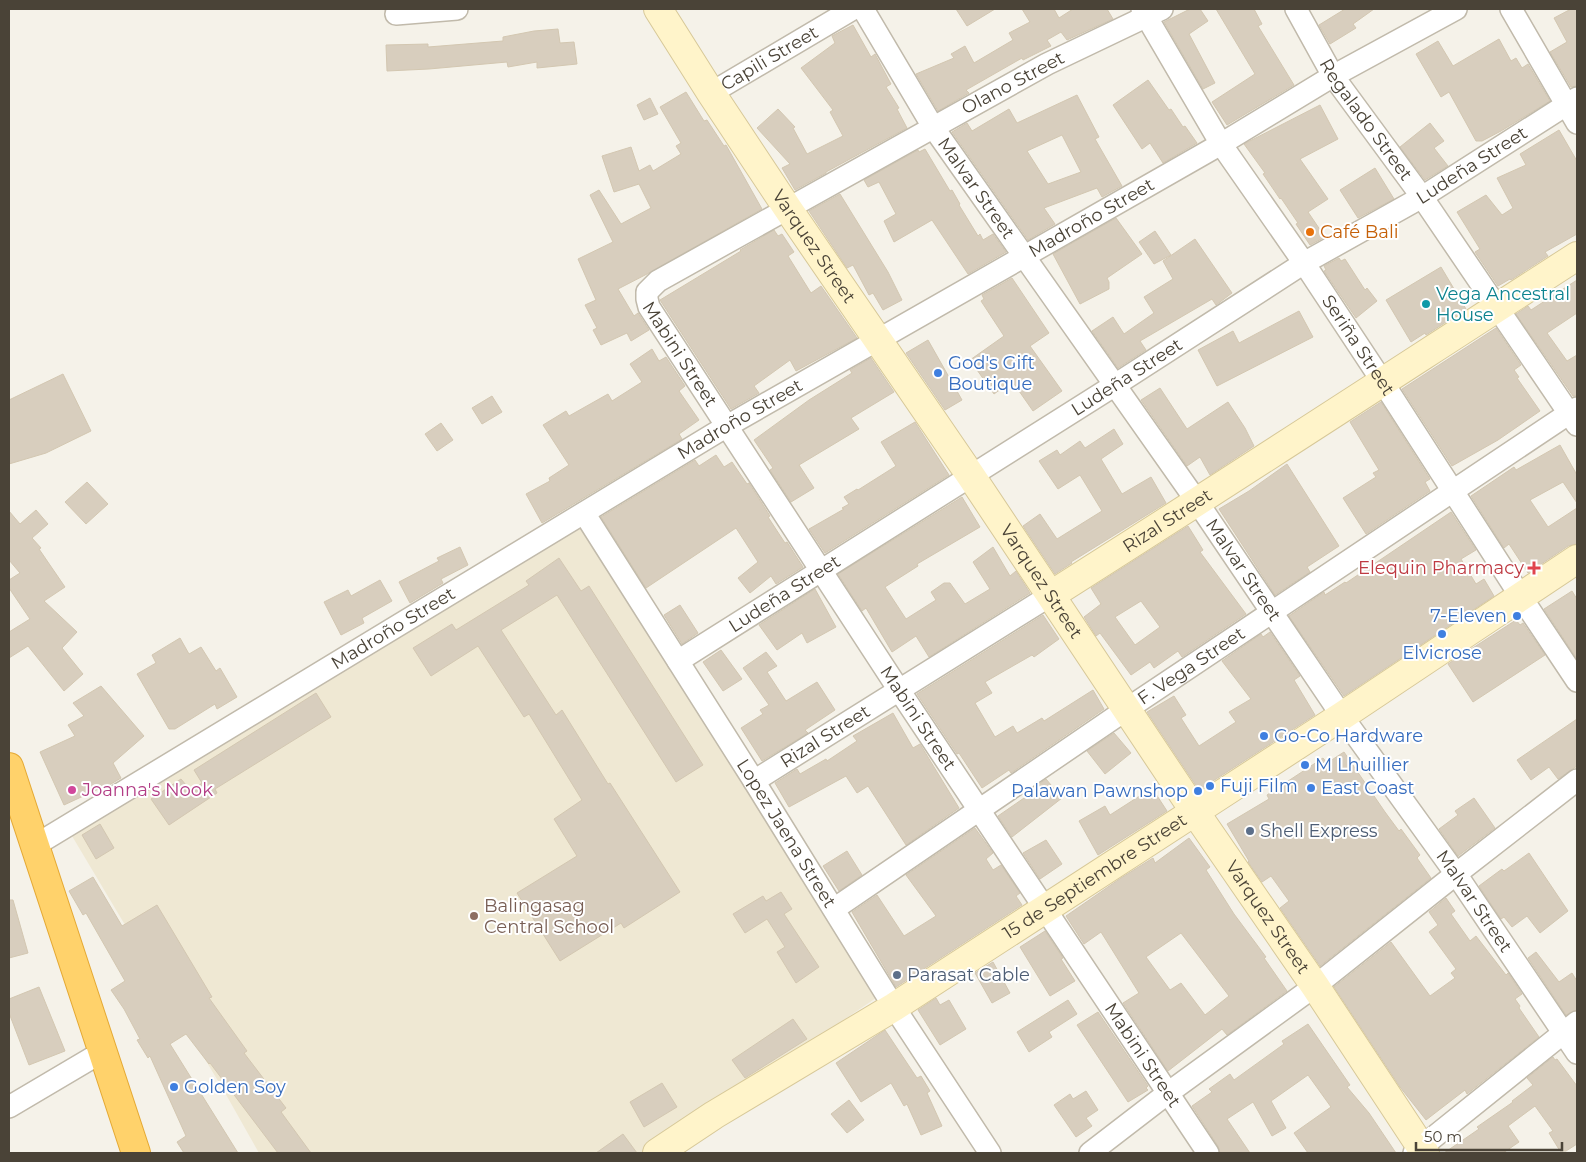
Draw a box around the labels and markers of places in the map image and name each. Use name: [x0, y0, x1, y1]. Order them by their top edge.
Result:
place label: Café Bali: [1320, 221, 1399, 243]
marker: Café Bali: [1304, 226, 1316, 238]
place label: Vega Ancestral House: [1436, 283, 1570, 326]
marker: Vega Ancestral House: [1420, 298, 1432, 310]
place label: God's Gift Boutique: [948, 352, 1035, 395]
marker: God's Gift Boutique: [932, 367, 944, 379]
place label: Elequin Pharmacy: [1358, 557, 1524, 579]
marker: Elequin Pharmacy: [1528, 562, 1540, 574]
place label: 7-Eleven: [1430, 605, 1507, 627]
marker: 7-Eleven: [1511, 610, 1523, 622]
marker: Elvicrose: [1436, 628, 1448, 640]
place label: Elvicrose: [1402, 642, 1482, 664]
place label: Go-Co Hardware: [1274, 725, 1423, 747]
marker: Go-Co Hardware: [1258, 730, 1270, 742]
place label: M Lhuillier: [1315, 754, 1409, 776]
marker: M Lhuillier: [1299, 759, 1311, 771]
place label: Fuji Film: [1220, 775, 1298, 797]
place label: East Coast: [1321, 777, 1415, 799]
place label: Joanna's Nook: [81, 779, 213, 801]
place label: Palawan Pawnshop: [1011, 780, 1188, 802]
marker: Fuji Film: [1204, 780, 1216, 792]
marker: East Coast: [1305, 782, 1317, 794]
marker: Joanna's Nook: [66, 784, 78, 796]
marker: Palawan Pawnshop: [1192, 785, 1204, 797]
place label: Shell Express: [1260, 820, 1378, 842]
marker: Shell Express: [1244, 825, 1256, 837]
place label: Balingasag Central School: [484, 895, 614, 938]
marker: Balingasag Central School: [468, 910, 480, 922]
place label: Parasat Cable: [907, 964, 1030, 986]
marker: Parasat Cable: [891, 969, 903, 981]
place label: Golden Soy: [184, 1076, 286, 1098]
marker: Golden Soy: [168, 1081, 180, 1093]

